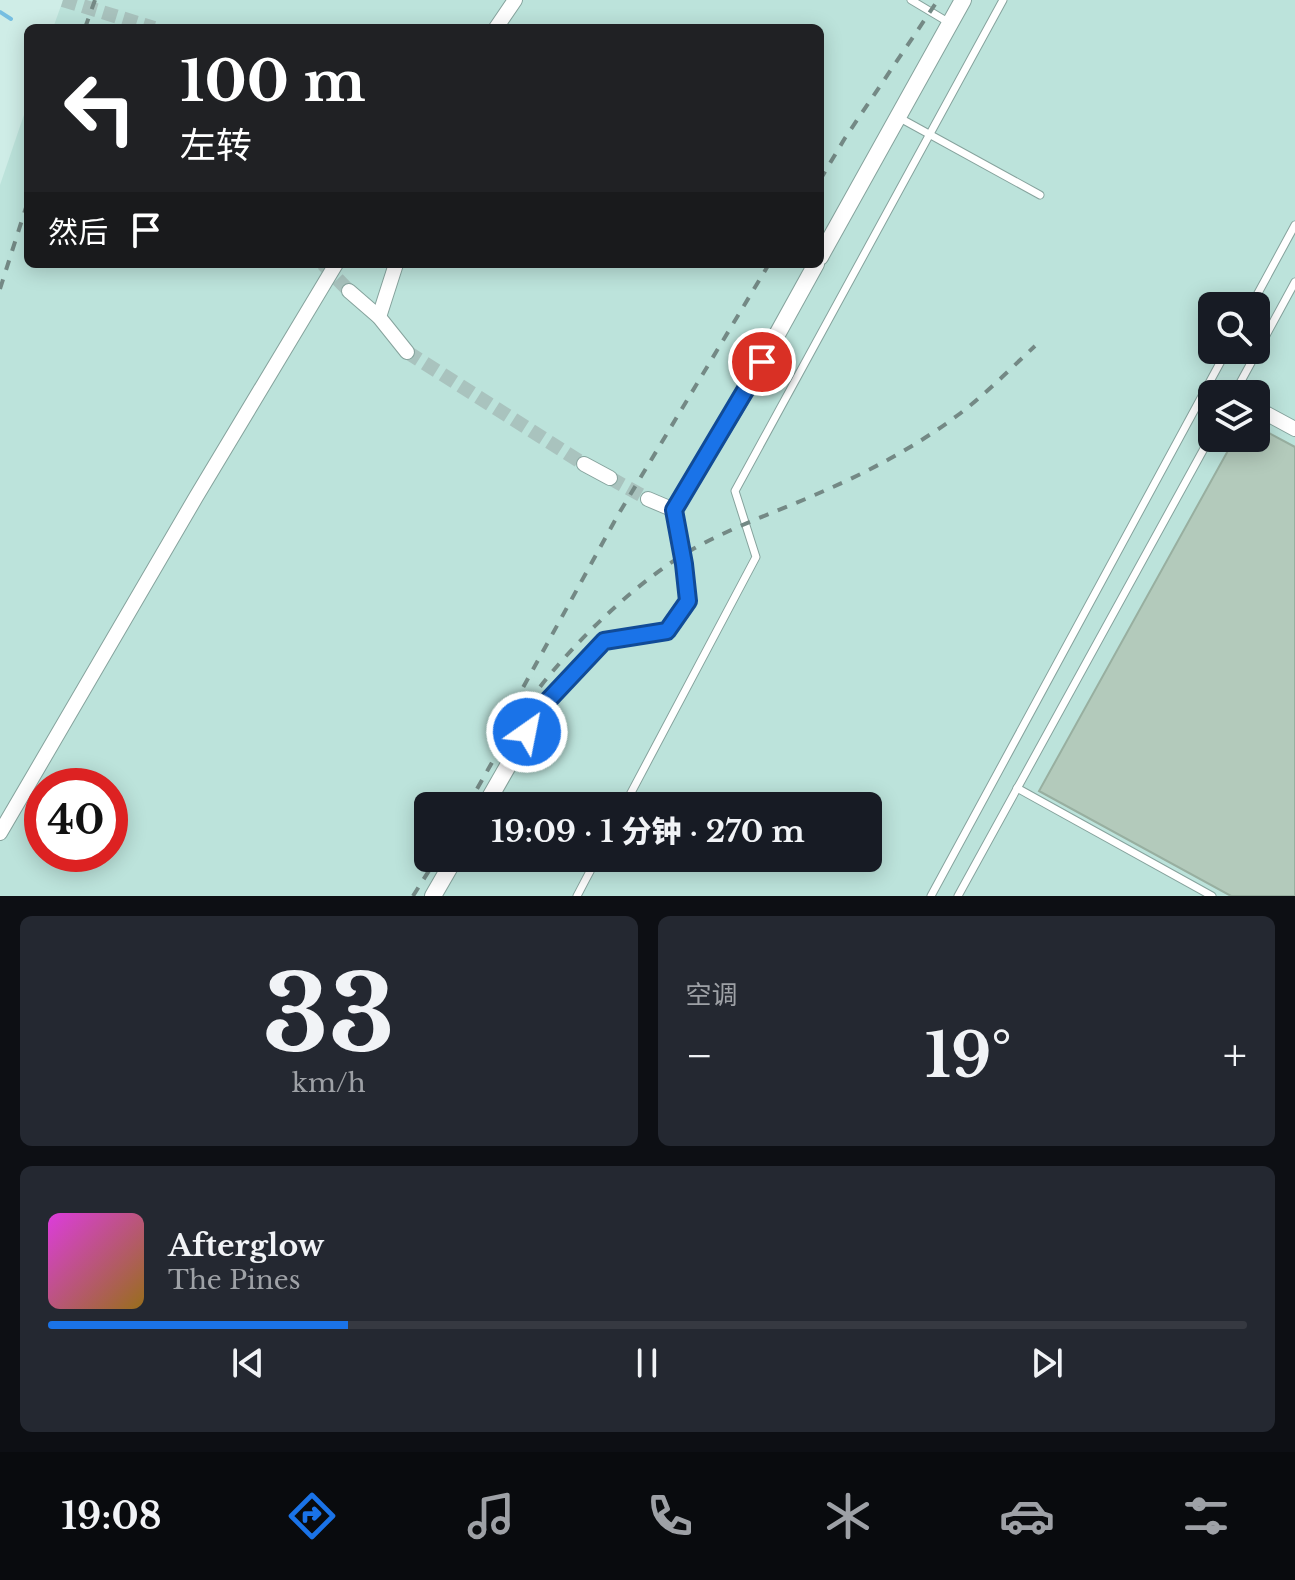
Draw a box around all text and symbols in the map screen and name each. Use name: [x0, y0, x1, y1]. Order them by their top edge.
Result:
text: 100 m: [180, 47, 366, 116]
icon: left: [48, 56, 152, 160]
text: 左转: [180, 123, 252, 168]
icon: arrive: [124, 208, 168, 252]
text: 然后: [48, 214, 108, 251]
map controls: [1198, 292, 1270, 452]
button: search: [1198, 292, 1270, 364]
pin: [728, 328, 796, 396]
icon: arrive: [740, 340, 784, 384]
button: layers: [1198, 380, 1270, 452]
position arrow: [485, 690, 569, 774]
speed limit sign: 40: [24, 768, 128, 872]
text: 19:09 · 1 分钟 · 270 m: [491, 813, 805, 850]
text: 33: [263, 950, 395, 1079]
text: 空调: [686, 979, 738, 1011]
text: 19°: [925, 1019, 1011, 1093]
text: −: [686, 1028, 713, 1083]
text: +: [1223, 1028, 1247, 1083]
text: km/h: [292, 1067, 366, 1099]
text: Afterglow: [168, 1227, 324, 1264]
text: The Pines: [168, 1264, 300, 1296]
icon: previous: [226, 1341, 270, 1385]
icon: pause: [625, 1341, 669, 1385]
icon: next: [1025, 1341, 1069, 1385]
icon: directions: [284, 1488, 340, 1544]
icon: music: [463, 1488, 519, 1544]
icon: phone: [642, 1488, 698, 1544]
icon: climate: [820, 1488, 876, 1544]
icon: car: [999, 1488, 1055, 1544]
icon: filters: [1178, 1488, 1234, 1544]
text: 19:08: [61, 1494, 162, 1539]

